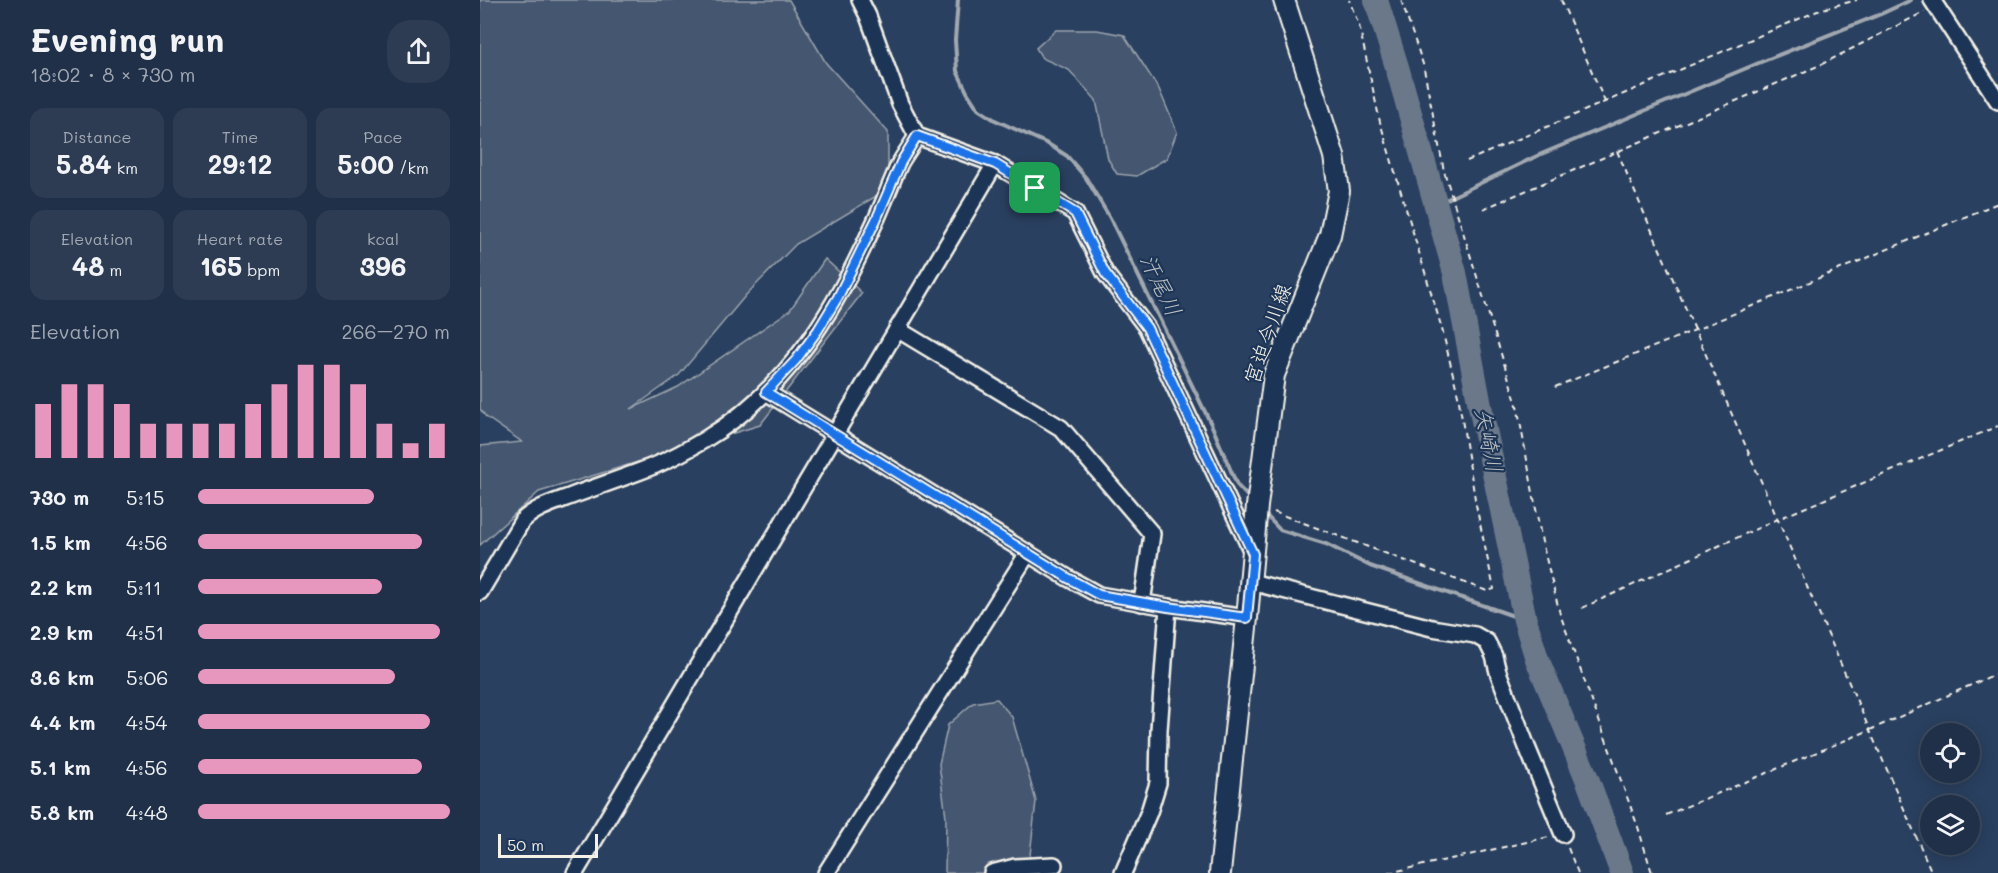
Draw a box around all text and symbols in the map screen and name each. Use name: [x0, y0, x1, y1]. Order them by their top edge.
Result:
text: Evening run: [30, 17, 224, 60]
button: share: [387, 20, 450, 83]
text: 18:02 · 8 × 730 m: [30, 61, 195, 87]
text: Distance: [63, 126, 131, 147]
text: Time: [222, 126, 258, 147]
text: Pace: [363, 126, 403, 147]
text: 5.84: [56, 147, 112, 181]
text: 29:12: [208, 147, 272, 181]
text: 5:00: [337, 147, 394, 181]
text: km: [112, 157, 138, 178]
text: /km: [394, 157, 429, 178]
pin: [1009, 162, 1060, 213]
icon: arrive: [1018, 171, 1051, 204]
text: Elevation: [61, 228, 133, 249]
text: Heart rate: [197, 228, 283, 249]
text: kcal: [367, 228, 399, 249]
text: 48: [72, 249, 104, 283]
text: 165: [200, 249, 242, 283]
text: 396: [360, 249, 406, 283]
water label: 汗尾川: [1134, 249, 1189, 321]
text: m: [104, 259, 122, 280]
text: bpm: [242, 259, 280, 280]
street label: 宮迫今川線: [1237, 279, 1296, 388]
text: Elevation: [30, 318, 120, 344]
text: 266–270 m: [341, 318, 450, 344]
water label: 矢崎川: [1469, 405, 1510, 475]
text: 730 m: [30, 484, 89, 510]
text: 5:15: [126, 484, 164, 510]
text: 1.5 km: [30, 529, 91, 555]
text: 4:56: [126, 529, 168, 555]
text: 2.2 km: [30, 574, 92, 600]
text: 5:11: [126, 574, 162, 600]
text: 2.9 km: [30, 619, 93, 645]
text: 4:51: [126, 619, 165, 645]
text: 3.6 km: [30, 664, 94, 690]
text: 5:06: [126, 664, 168, 690]
text: 4.4 km: [30, 709, 95, 735]
text: 4:54: [126, 709, 167, 735]
map controls: [1920, 723, 1980, 855]
button: locate: [1920, 723, 1980, 783]
text: 5.1 km: [30, 754, 91, 780]
text: 4:56: [126, 754, 168, 780]
button: layers: [1920, 795, 1980, 855]
text: 5.8 km: [30, 799, 94, 825]
text: 4:48: [126, 799, 168, 825]
scale bar: [498, 831, 598, 858]
text: 50 m: [507, 834, 544, 855]

